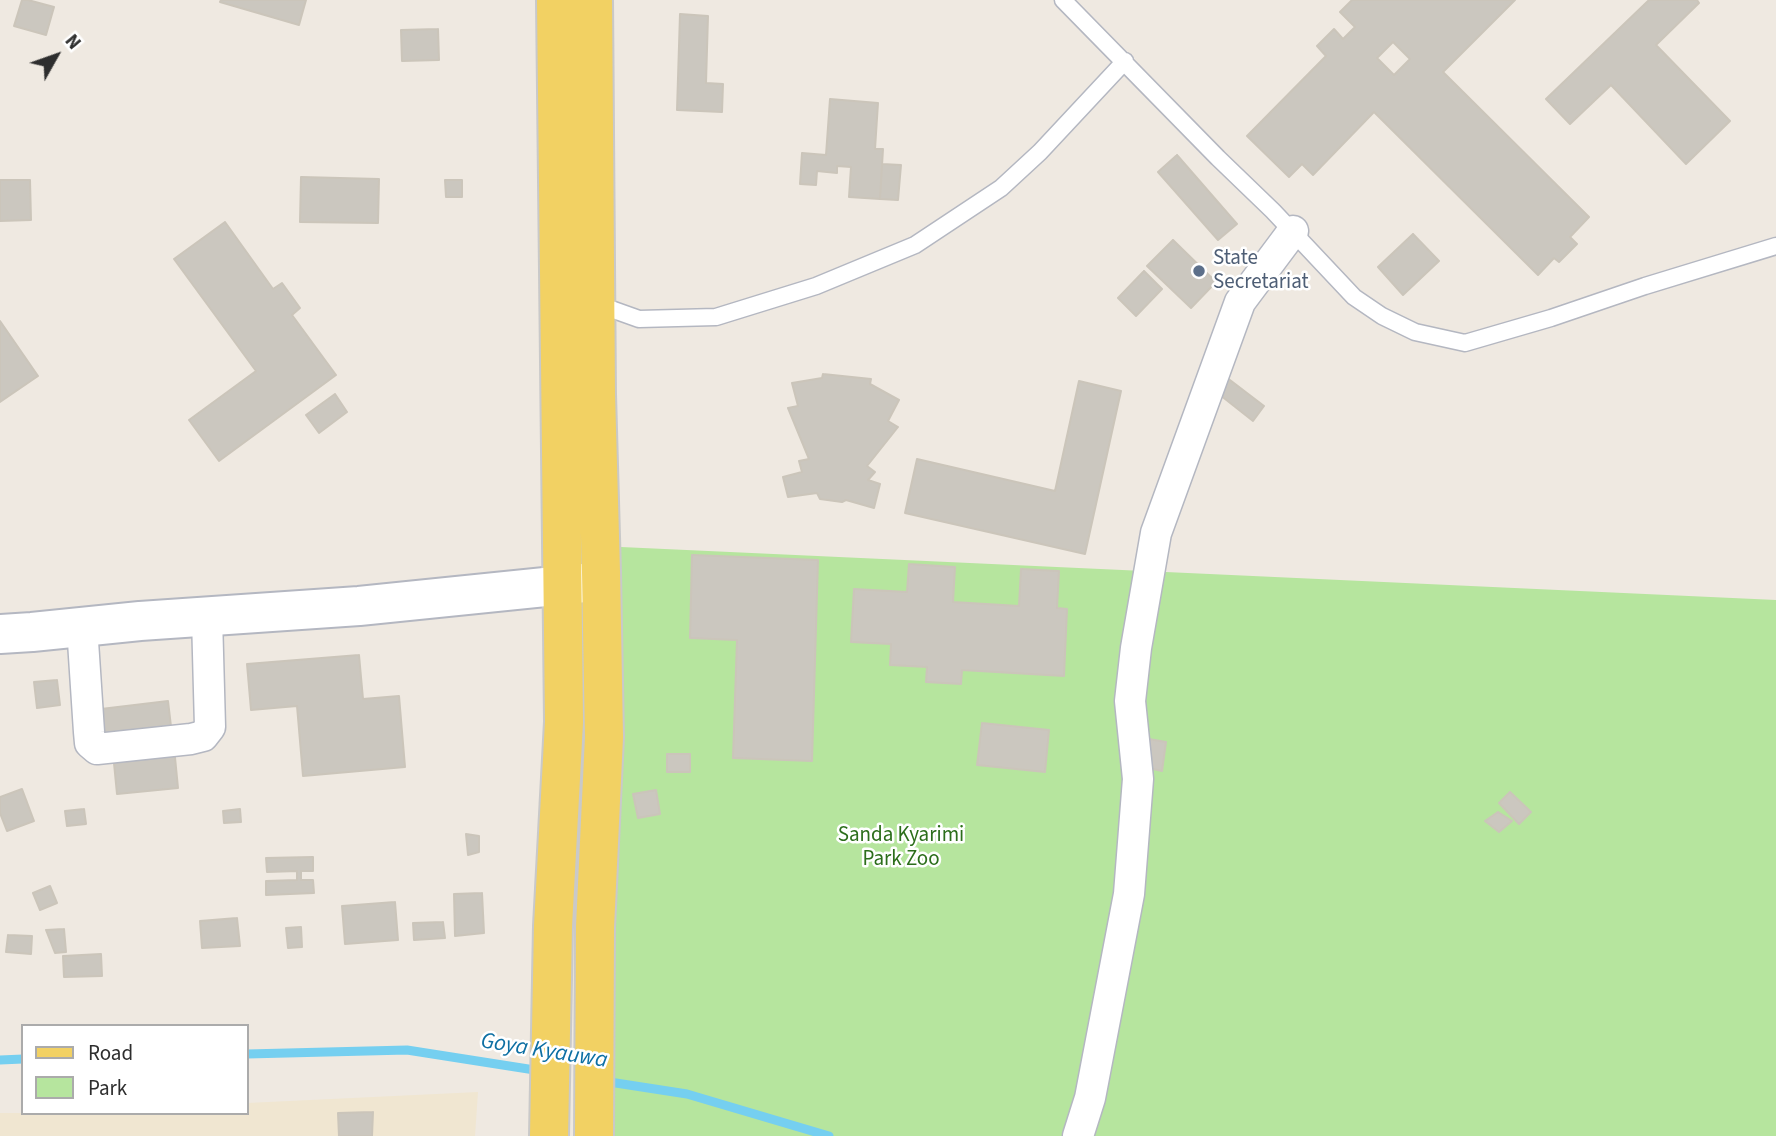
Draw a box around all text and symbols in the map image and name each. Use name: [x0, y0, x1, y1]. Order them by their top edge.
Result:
north arrow: [21, 21, 91, 91]
text: N: [58, 29, 87, 56]
place label: State Secretariat: [1213, 246, 1309, 296]
marker: State Secretariat: [1191, 263, 1207, 279]
park label: Sanda Kyarimi Park Zoo: [838, 823, 964, 873]
legend: [21, 1024, 248, 1115]
water label: Goya Kyauwa: [479, 1028, 609, 1076]
text: Road: [88, 1038, 133, 1068]
text: Park: [88, 1073, 127, 1103]

